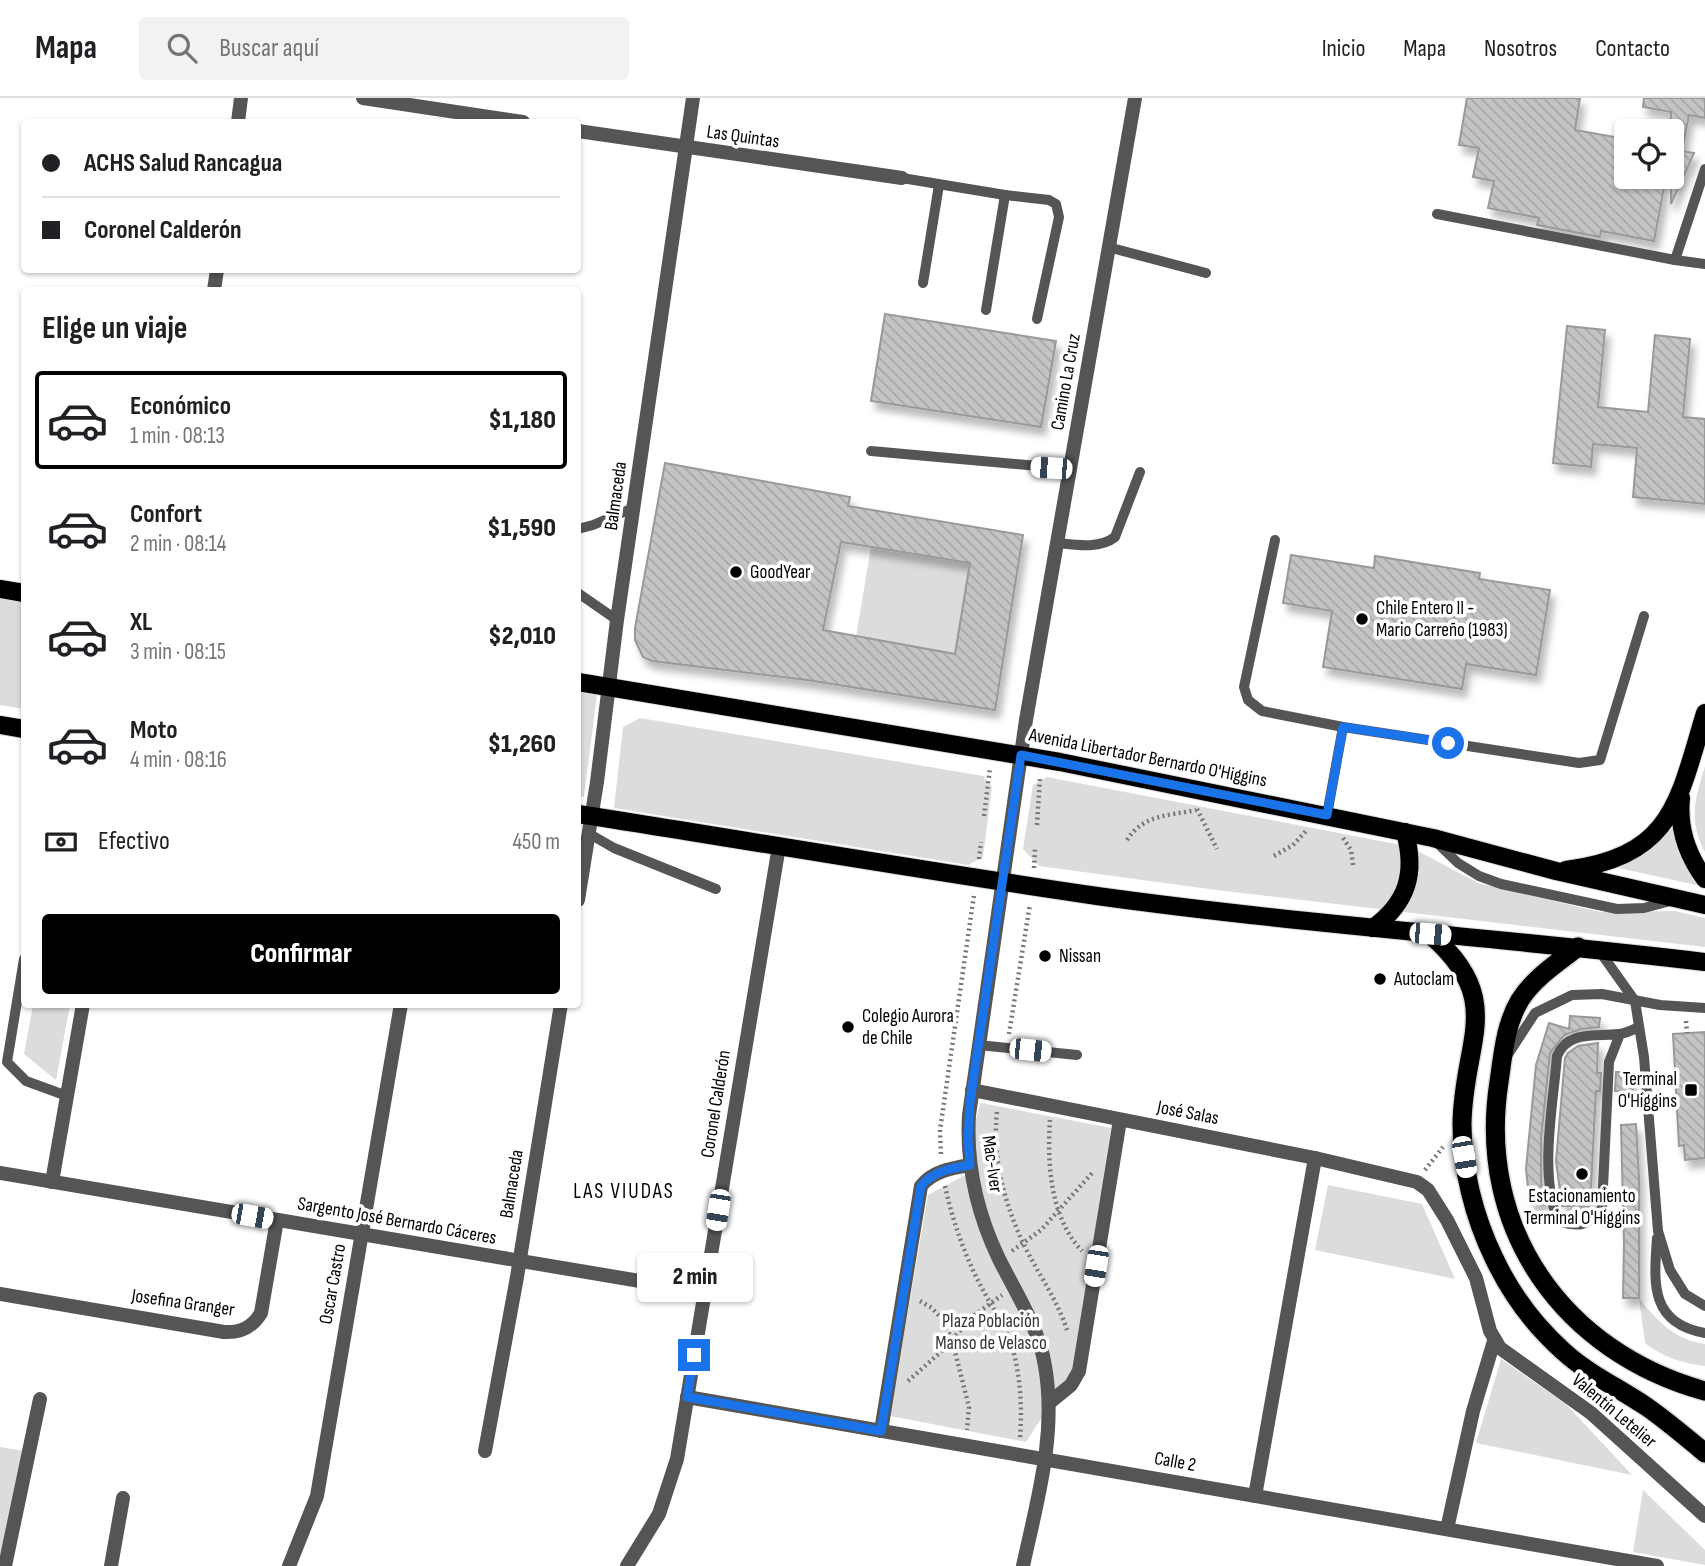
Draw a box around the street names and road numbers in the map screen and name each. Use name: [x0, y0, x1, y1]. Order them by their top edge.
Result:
street label: Las Quintas: [705, 121, 781, 154]
street label: Camino La Cruz: [1046, 332, 1086, 432]
street label: Balmaceda: [600, 460, 632, 532]
street label: Avenida Libertador Bernardo O'Higgins: [1026, 723, 1269, 792]
street label: Coronel Calderón: [696, 1048, 736, 1160]
street label: José Salas: [1154, 1096, 1221, 1130]
street label: Mac-Iver: [977, 1134, 1007, 1195]
street label: Balmaceda: [495, 1148, 529, 1220]
street label: Sargento José Bernardo Cáceres: [296, 1192, 498, 1250]
street label: Oscar Castro: [315, 1242, 351, 1326]
street label: Josefina Granger: [129, 1284, 236, 1322]
street label: Valentín Letelier: [1567, 1369, 1661, 1453]
street label: Calle 2: [1152, 1447, 1198, 1477]

